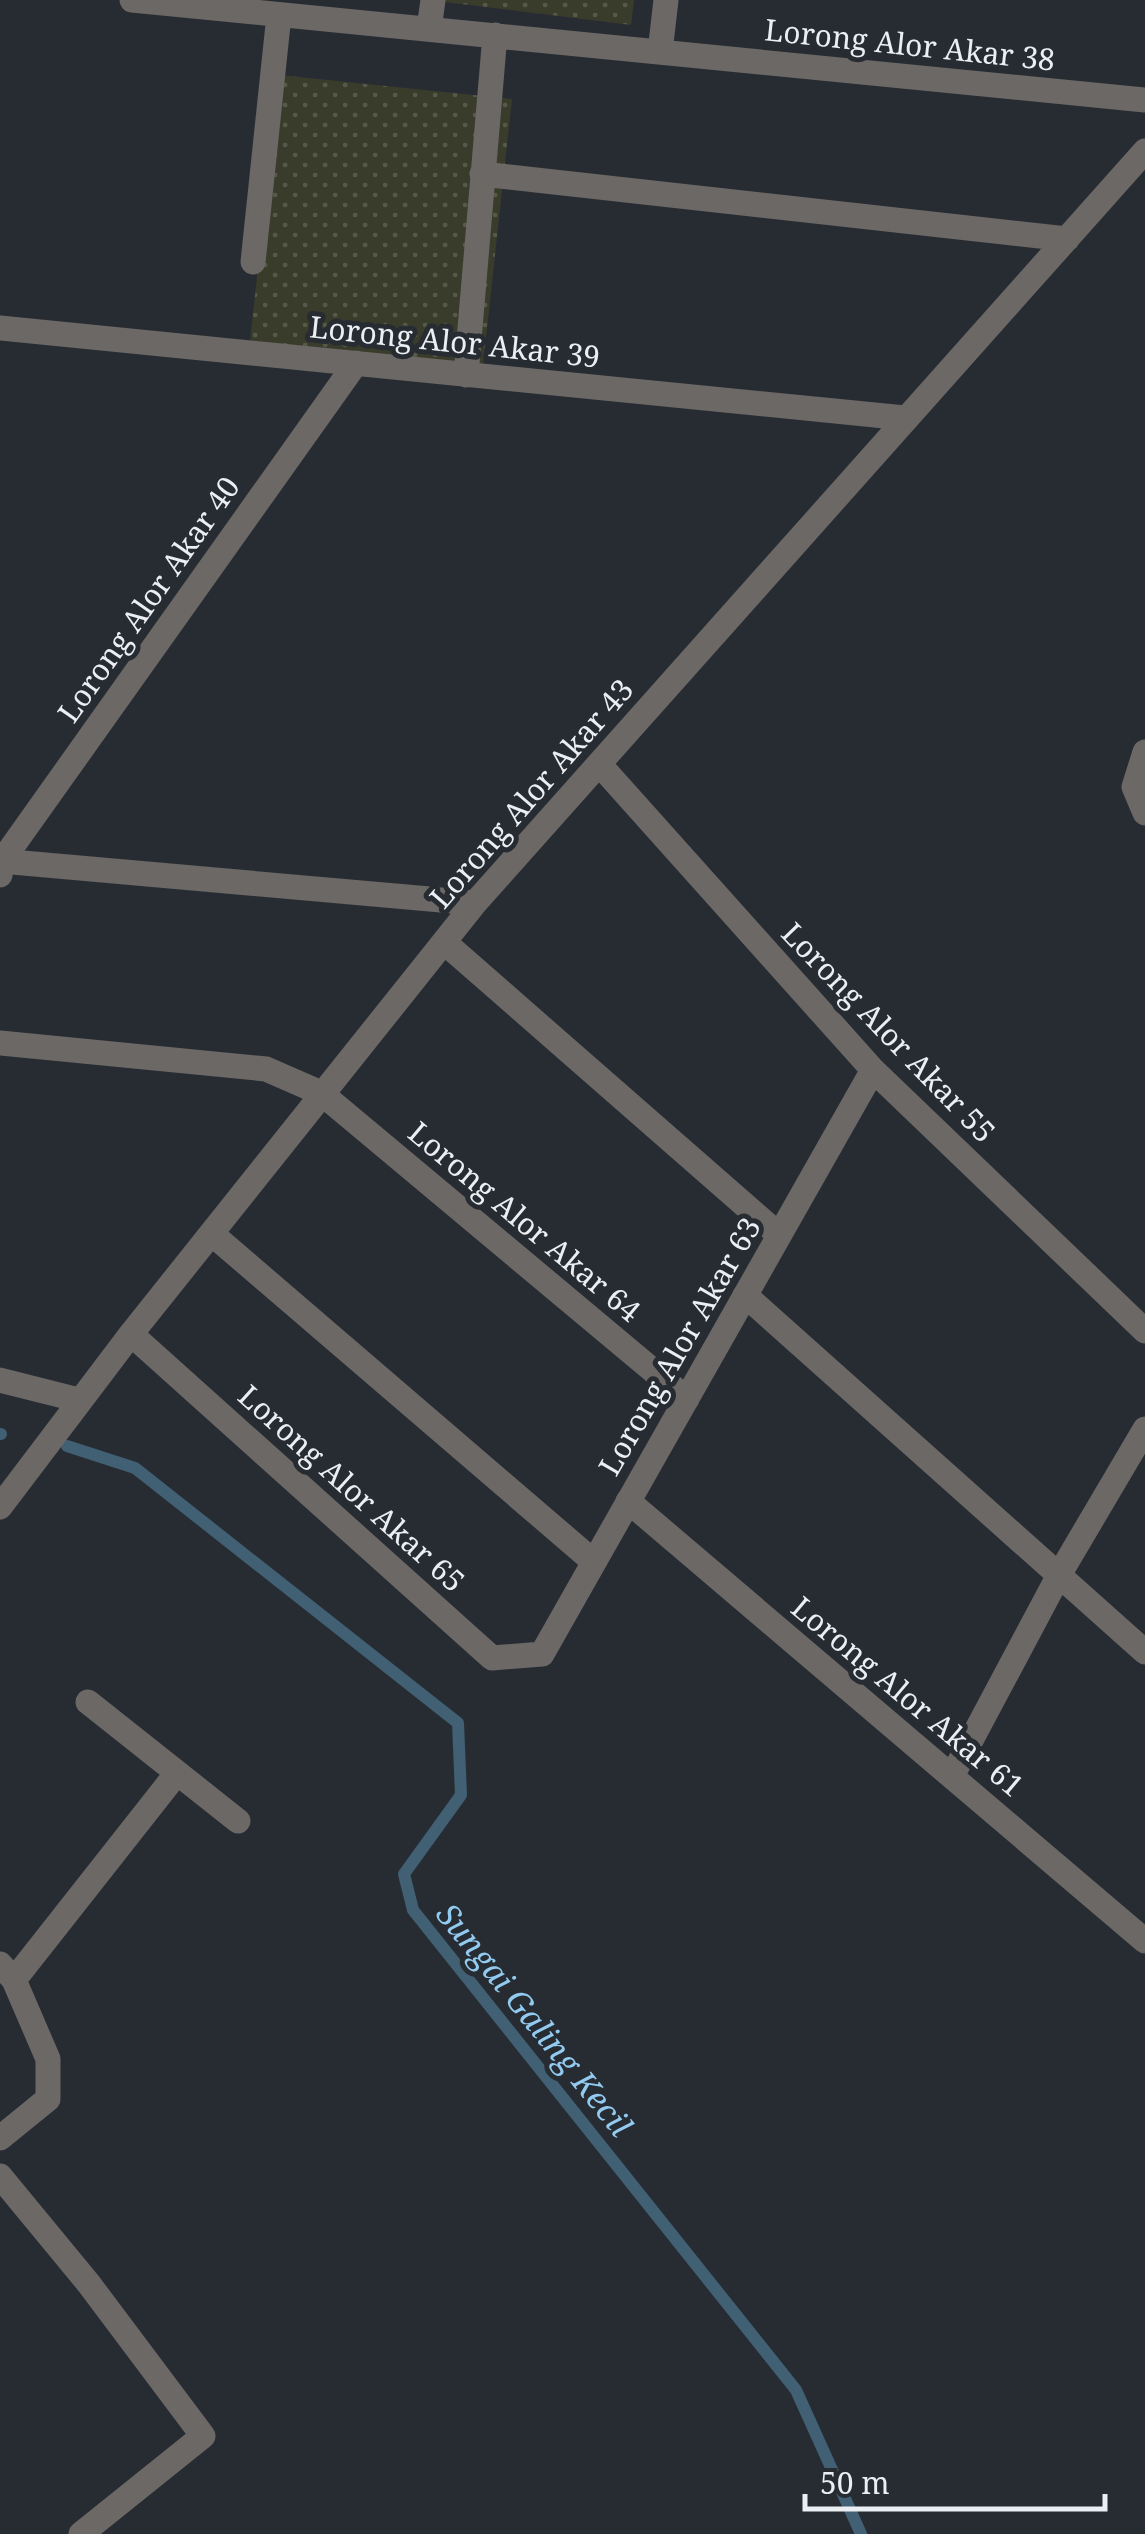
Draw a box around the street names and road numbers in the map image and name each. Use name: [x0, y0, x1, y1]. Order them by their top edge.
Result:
street label: Lorong Alor Akar 38: [763, 8, 1057, 80]
street label: Lorong Alor Akar 39: [308, 305, 602, 377]
street label: Lorong Alor Akar 40: [48, 468, 248, 730]
street label: Lorong Alor Akar 43: [420, 670, 642, 916]
street label: Lorong Alor Akar 55: [773, 913, 1005, 1151]
street label: Lorong Alor Akar 64: [400, 1112, 650, 1331]
street label: Lorong Alor Akar 63: [588, 1210, 770, 1482]
street label: Lorong Alor Akar 65: [230, 1375, 474, 1601]
street label: Lorong Alor Akar 61: [783, 1587, 1033, 1805]

